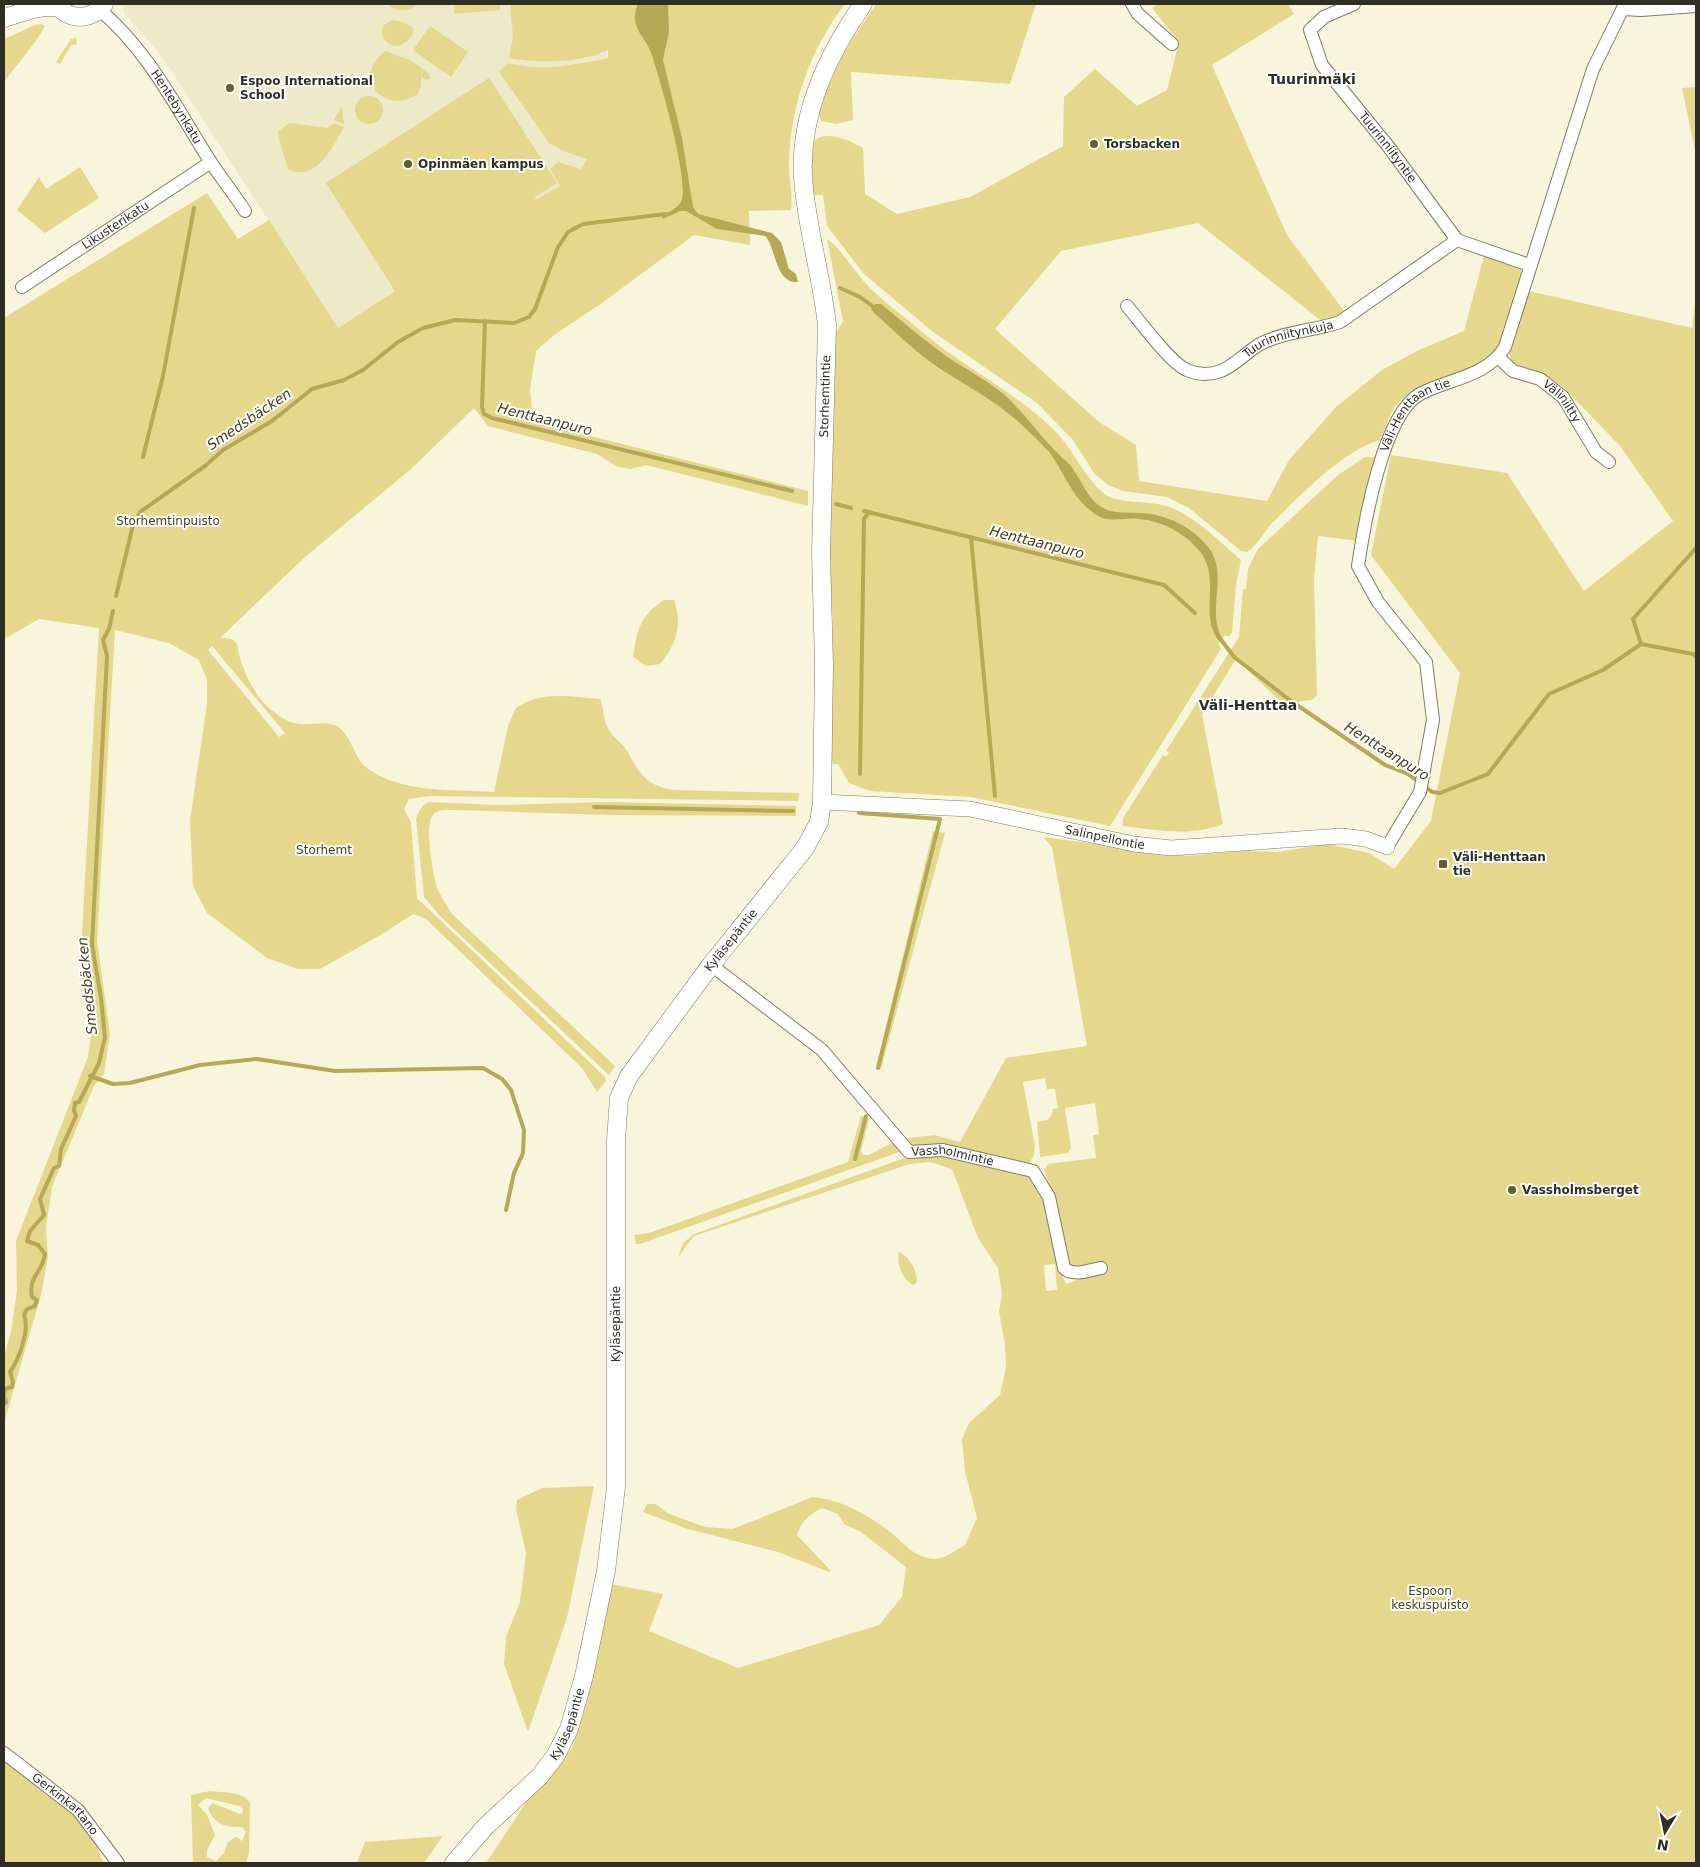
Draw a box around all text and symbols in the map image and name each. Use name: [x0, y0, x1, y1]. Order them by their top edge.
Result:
street label: Hentebynkatu: [148, 67, 205, 146]
district label: Tuurinmäki: [1268, 71, 1356, 87]
place label: Espoo International School: [240, 74, 373, 102]
marker: Espoo International School: [224, 82, 236, 94]
street label: Tuurinniityntie: [1355, 108, 1419, 185]
place label: Torsbacken: [1104, 137, 1180, 151]
marker: Torsbacken: [1088, 138, 1100, 150]
place label: Opinmäen kampus: [418, 157, 544, 171]
marker: Opinmäen kampus: [402, 158, 414, 170]
street label: Likusterikatu: [79, 198, 152, 252]
street label: Tuurinniitynkuja: [1239, 317, 1335, 361]
street label: Storhemtintie: [817, 355, 833, 437]
street label: Väli-Henttaan tie: [1377, 375, 1452, 454]
street label: Väliniitty: [1540, 377, 1584, 425]
water label: Smedsbäcken: [204, 385, 294, 453]
water label: Henttaanpuro: [496, 399, 594, 439]
park label: Storhemtinpuisto: [116, 514, 220, 528]
water label: Henttaanpuro: [988, 522, 1086, 562]
district label: Väli-Henttaa: [1199, 697, 1297, 713]
water label: Henttaanpuro: [1342, 718, 1432, 784]
street label: Salinpellontie: [1064, 822, 1146, 852]
park label: Storhemt: [296, 843, 352, 857]
place label: Väli-Henttaan tie: [1453, 850, 1546, 878]
marker: Väli-Henttaan tie: [1437, 858, 1449, 870]
street label: Kyläsepäntie: [702, 906, 760, 974]
water label: Smedsbäcken: [74, 936, 100, 1036]
street label: Vassholmintie: [911, 1143, 995, 1169]
place label: Vassholmsberget: [1522, 1183, 1639, 1197]
marker: Vassholmsberget: [1506, 1184, 1518, 1196]
street label: Kyläsepäntie: [609, 1286, 623, 1362]
park label: Espoon keskuspuisto: [1391, 1584, 1469, 1612]
street label: Kyläsepäntie: [547, 1686, 587, 1763]
street label: Gerkinkartano: [29, 1770, 101, 1838]
north arrow: [1640, 1807, 1690, 1857]
text: N: [1656, 1836, 1670, 1854]

